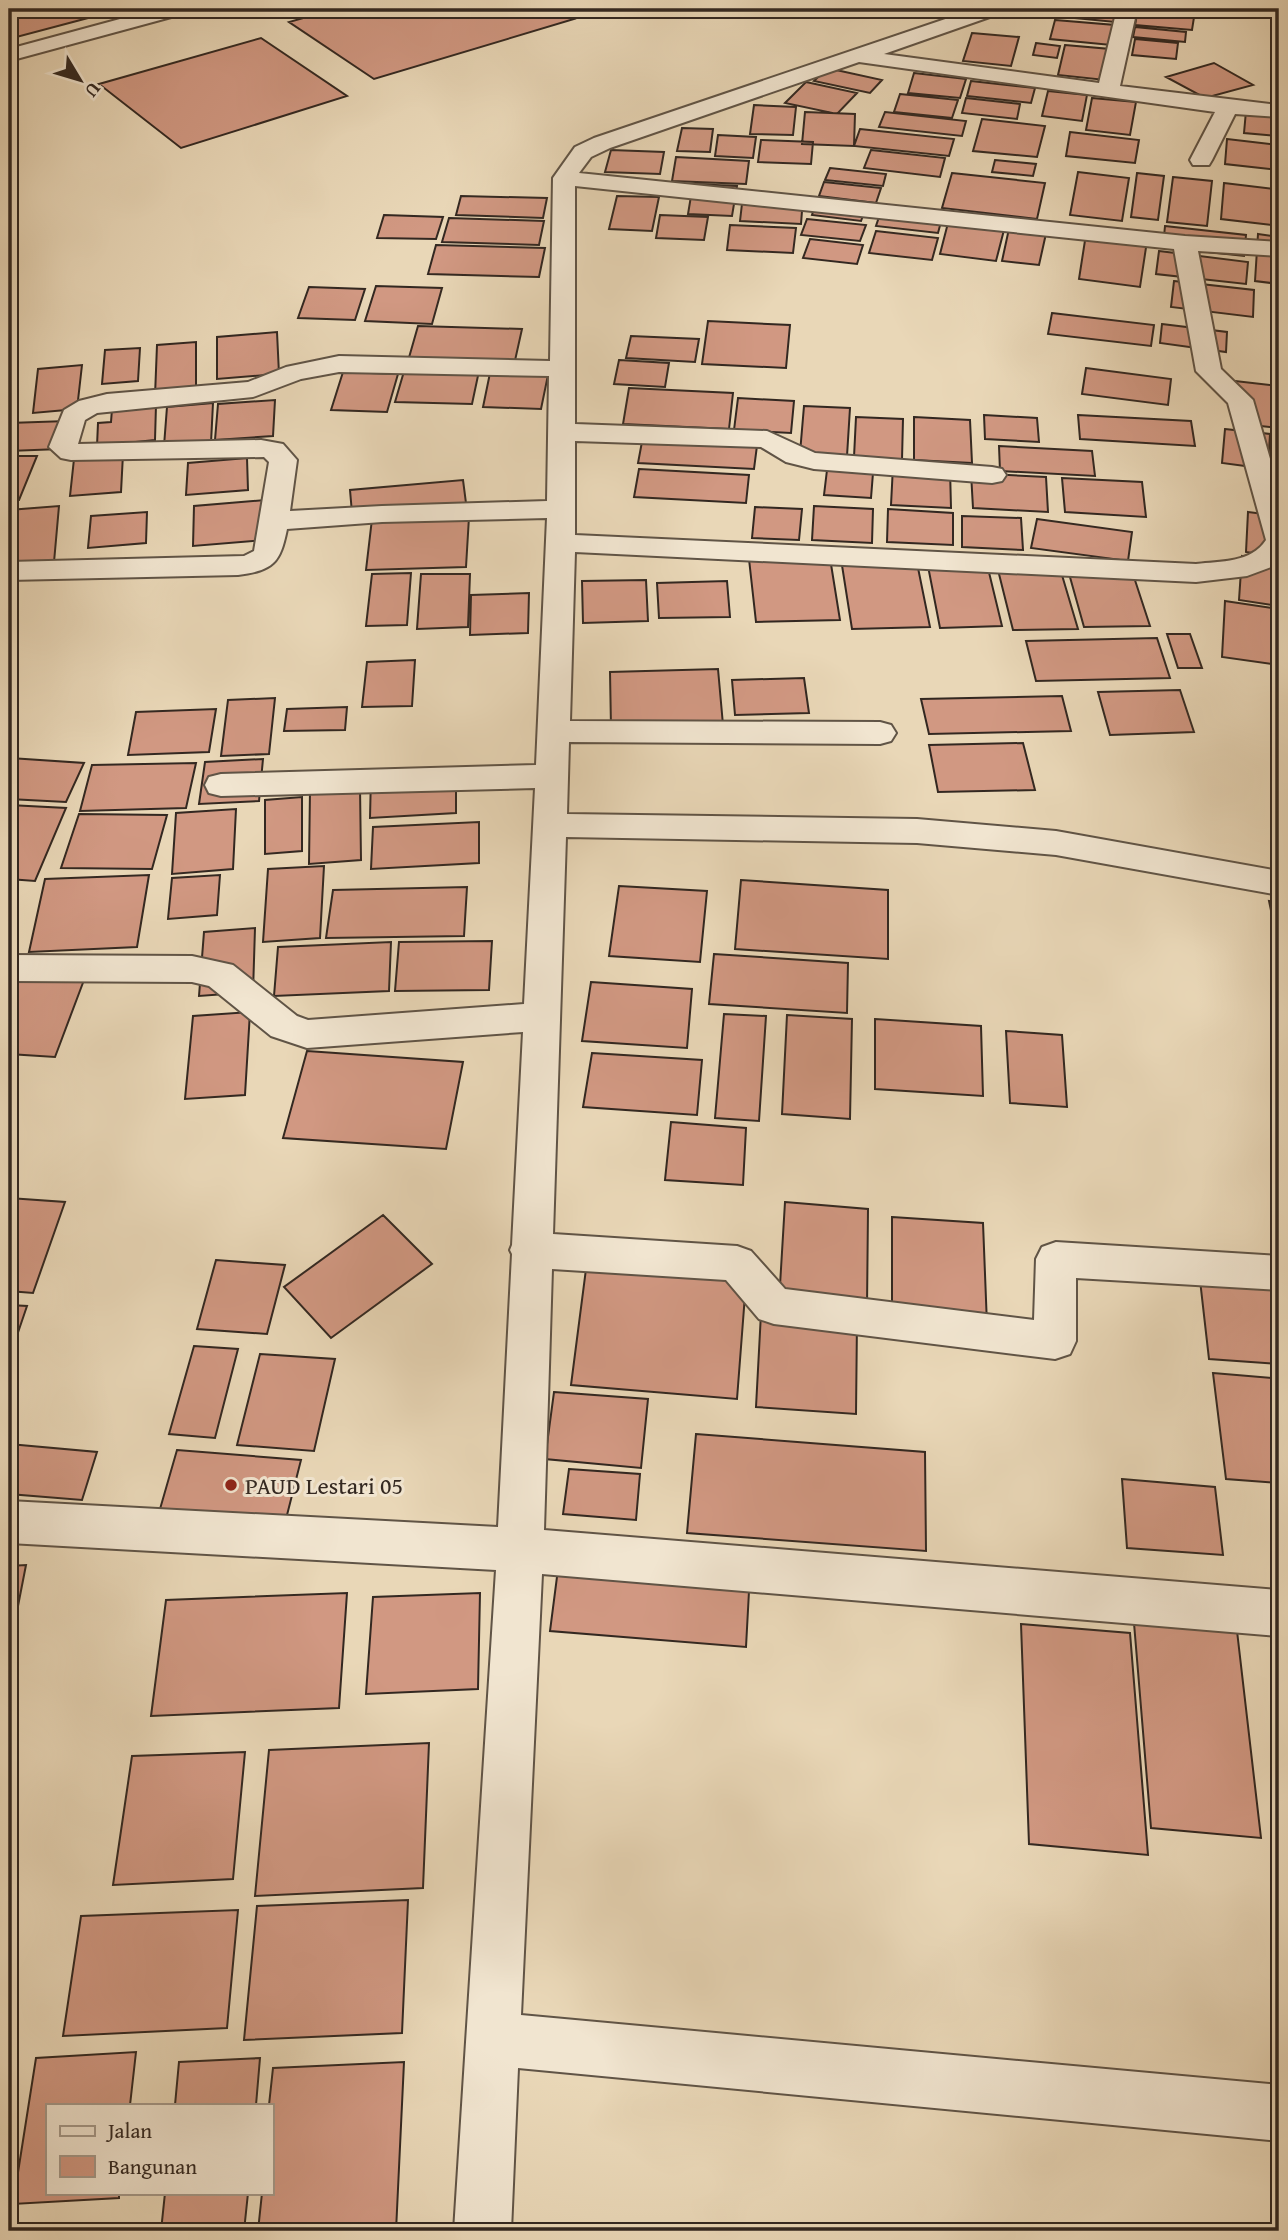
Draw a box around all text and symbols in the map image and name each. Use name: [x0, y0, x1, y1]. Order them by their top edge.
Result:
north arrow: [46, 46, 116, 116]
text: U: [78, 77, 108, 104]
place label: PAUD Lestari 05: [245, 1468, 403, 1503]
marker: PAUD Lestari 05: [223, 1477, 239, 1493]
legend: [46, 2104, 273, 2194]
text: Jalan: [105, 2115, 152, 2146]
text: Bangunan: [108, 2151, 197, 2182]

